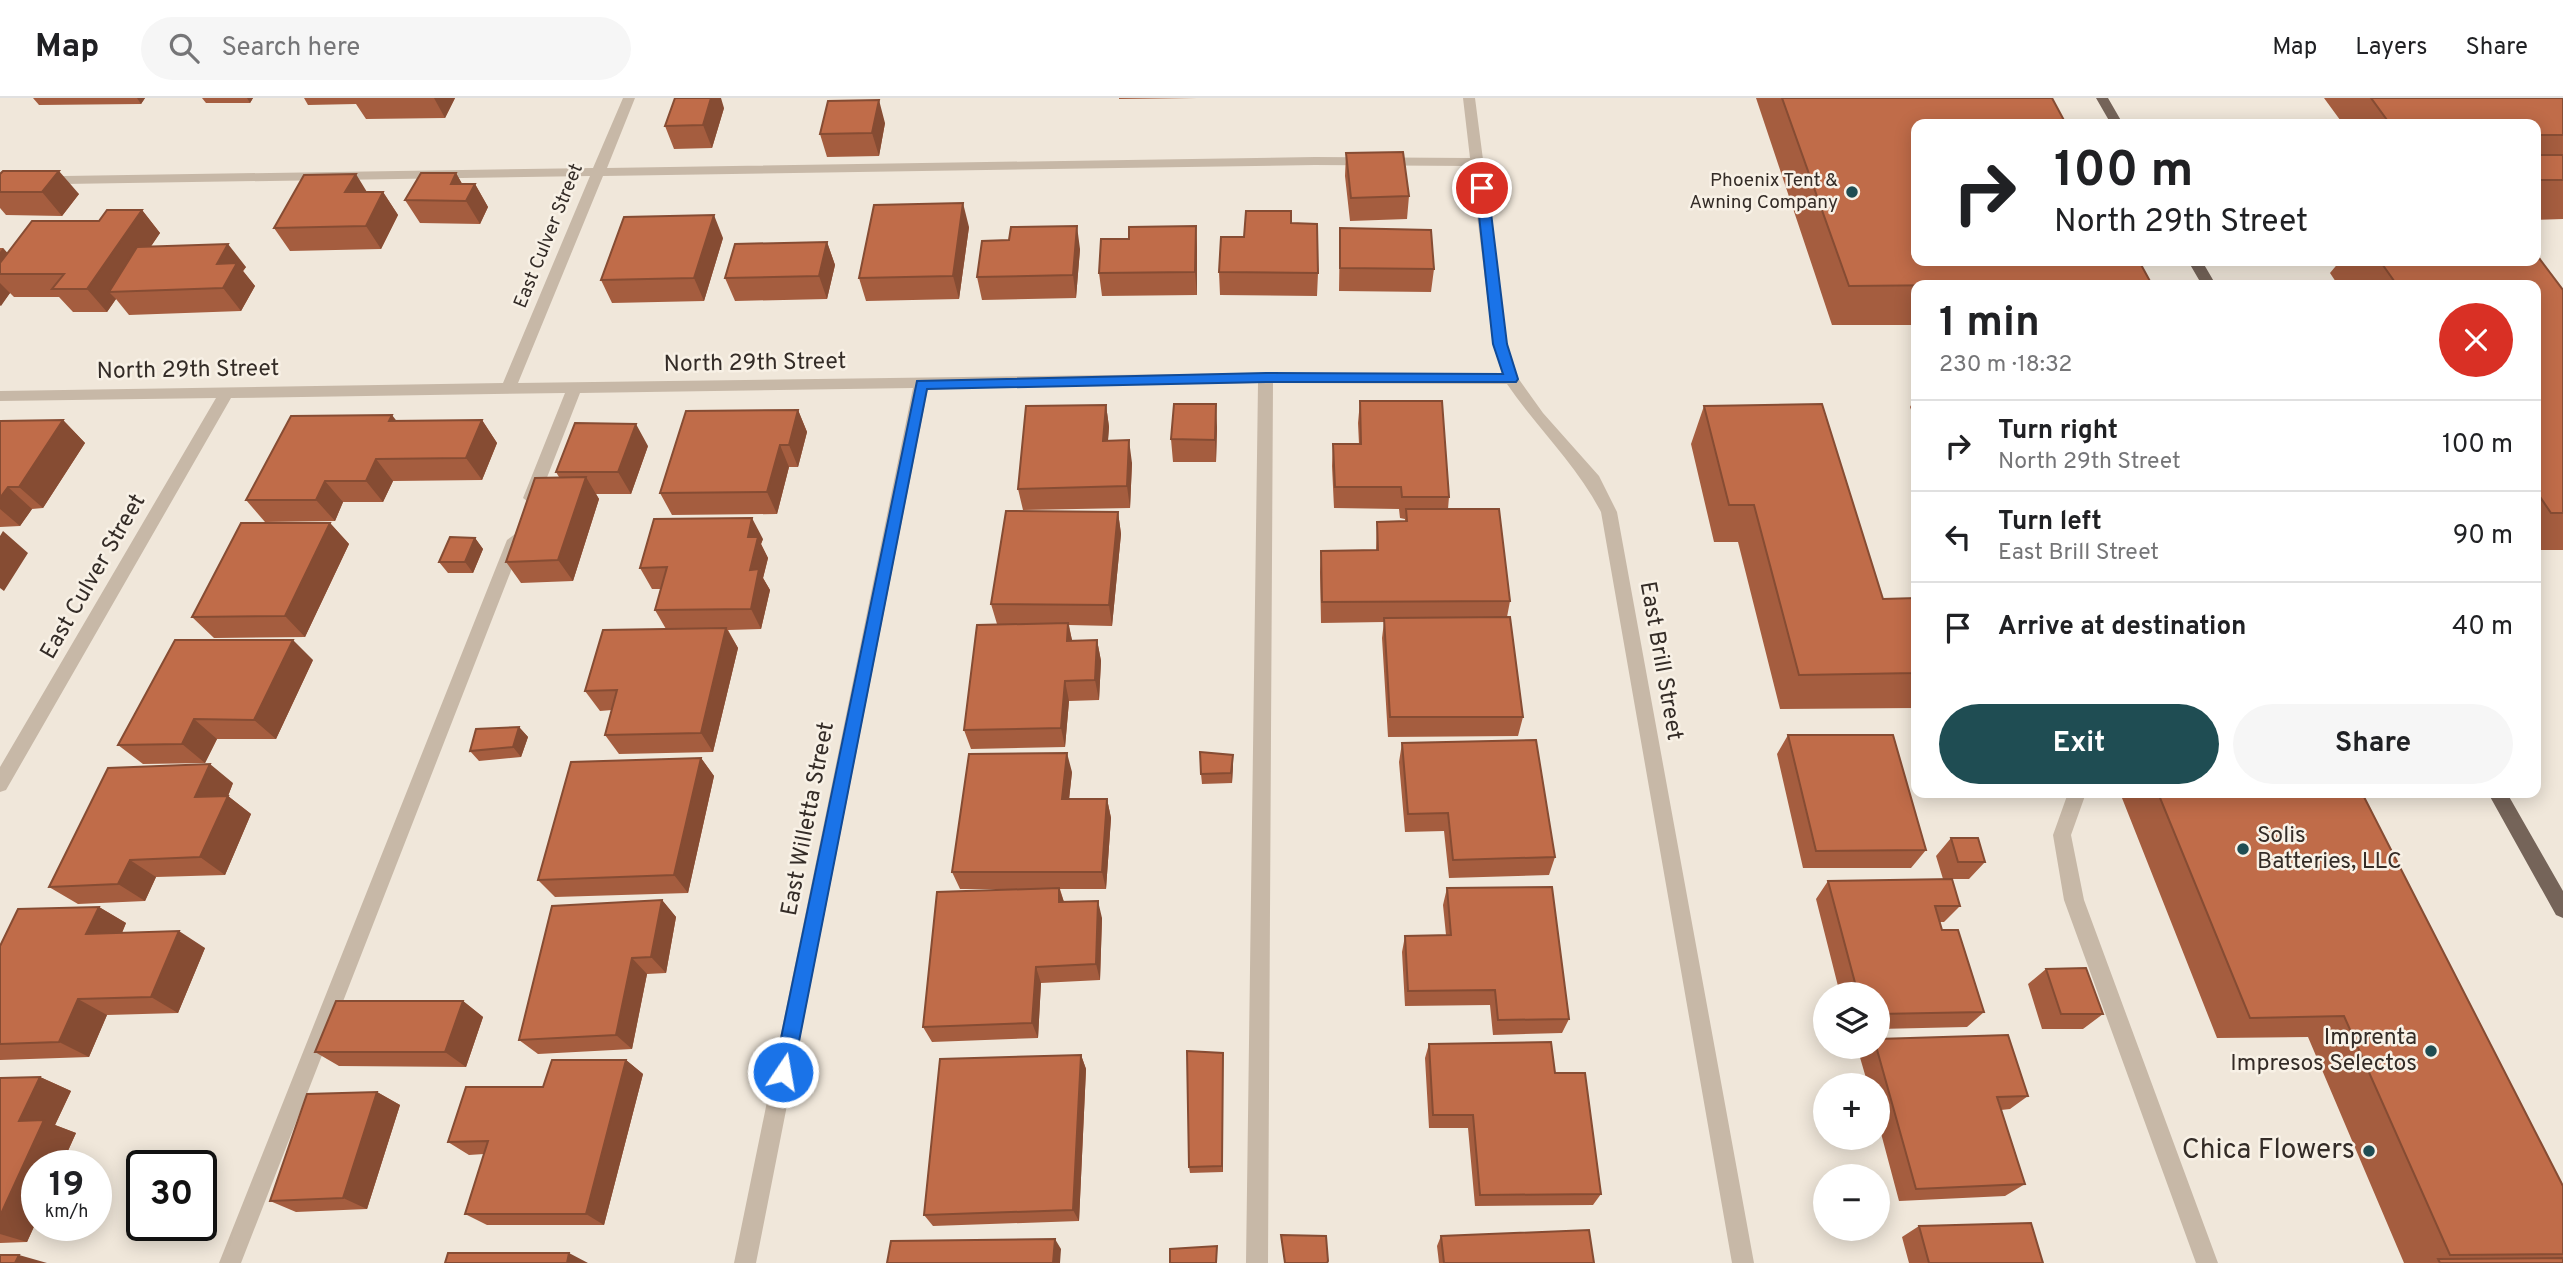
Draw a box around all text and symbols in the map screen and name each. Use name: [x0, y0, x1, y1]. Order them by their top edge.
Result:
search box: [141, 17, 631, 80]
text: Map: [35, 27, 99, 69]
icon: search: [165, 29, 203, 67]
text: Search here: [221, 32, 360, 65]
text: Map: [2272, 33, 2317, 63]
text: Layers: [2355, 33, 2427, 63]
text: Share: [2465, 33, 2528, 63]
text: 100 m: [2054, 142, 2193, 204]
icon: right: [1939, 147, 2030, 238]
pin: [1452, 158, 1512, 218]
street label: East Culver Street: [509, 160, 589, 312]
icon: arrive: [1463, 169, 1501, 207]
place label: Phoenix Tent & Awning Company: [1689, 169, 1838, 215]
marker: Phoenix Tent & Awning Company: [1844, 184, 1860, 200]
text: North 29th Street: [2054, 203, 2308, 243]
text: 1 min: [1939, 298, 2040, 351]
button: close: [2439, 303, 2513, 377]
street label: North 29th Street: [663, 348, 847, 380]
text: 230 m · 18:32: [1939, 351, 2072, 380]
street label: North 29th Street: [96, 355, 280, 387]
text: Turn right: [1998, 415, 2118, 448]
icon: right: [1939, 427, 1977, 465]
text: 100 m: [2442, 429, 2513, 462]
text: North 29th Street: [1998, 448, 2181, 477]
street label: East Culver Street: [35, 489, 153, 665]
text: Turn left: [1998, 506, 2102, 539]
icon: left: [1939, 518, 1977, 556]
text: 90 m: [2453, 520, 2513, 553]
text: East Brill Street: [1998, 539, 2159, 568]
street label: East Brill Street: [1632, 579, 1688, 743]
icon: arrive: [1939, 609, 1977, 647]
text: Arrive at destination: [1998, 611, 2246, 644]
text: 40 m: [2452, 611, 2513, 644]
button: Exit: [1939, 704, 2219, 784]
button: Share: [2233, 704, 2513, 784]
street label: East Willetta Street: [776, 720, 842, 918]
place label: Solis Batteries, LLC: [2257, 822, 2402, 877]
marker: Solis Batteries, LLC: [2235, 841, 2251, 857]
map controls: [1813, 982, 1890, 1241]
button: layers: [1813, 982, 1890, 1059]
place label: Imprenta Impresos Selectos: [2230, 1024, 2417, 1079]
position arrow: [746, 1035, 820, 1109]
marker: Imprenta Impresos Selectos: [2423, 1043, 2439, 1059]
button: +: [1813, 1073, 1890, 1150]
place label: Chica Flowers: [2182, 1133, 2355, 1169]
marker: Chica Flowers: [2361, 1143, 2377, 1159]
speed limit sign: 30: [126, 1150, 217, 1241]
text: 19: [49, 1164, 84, 1208]
button: −: [1813, 1164, 1890, 1241]
text: km/h: [45, 1201, 88, 1224]

